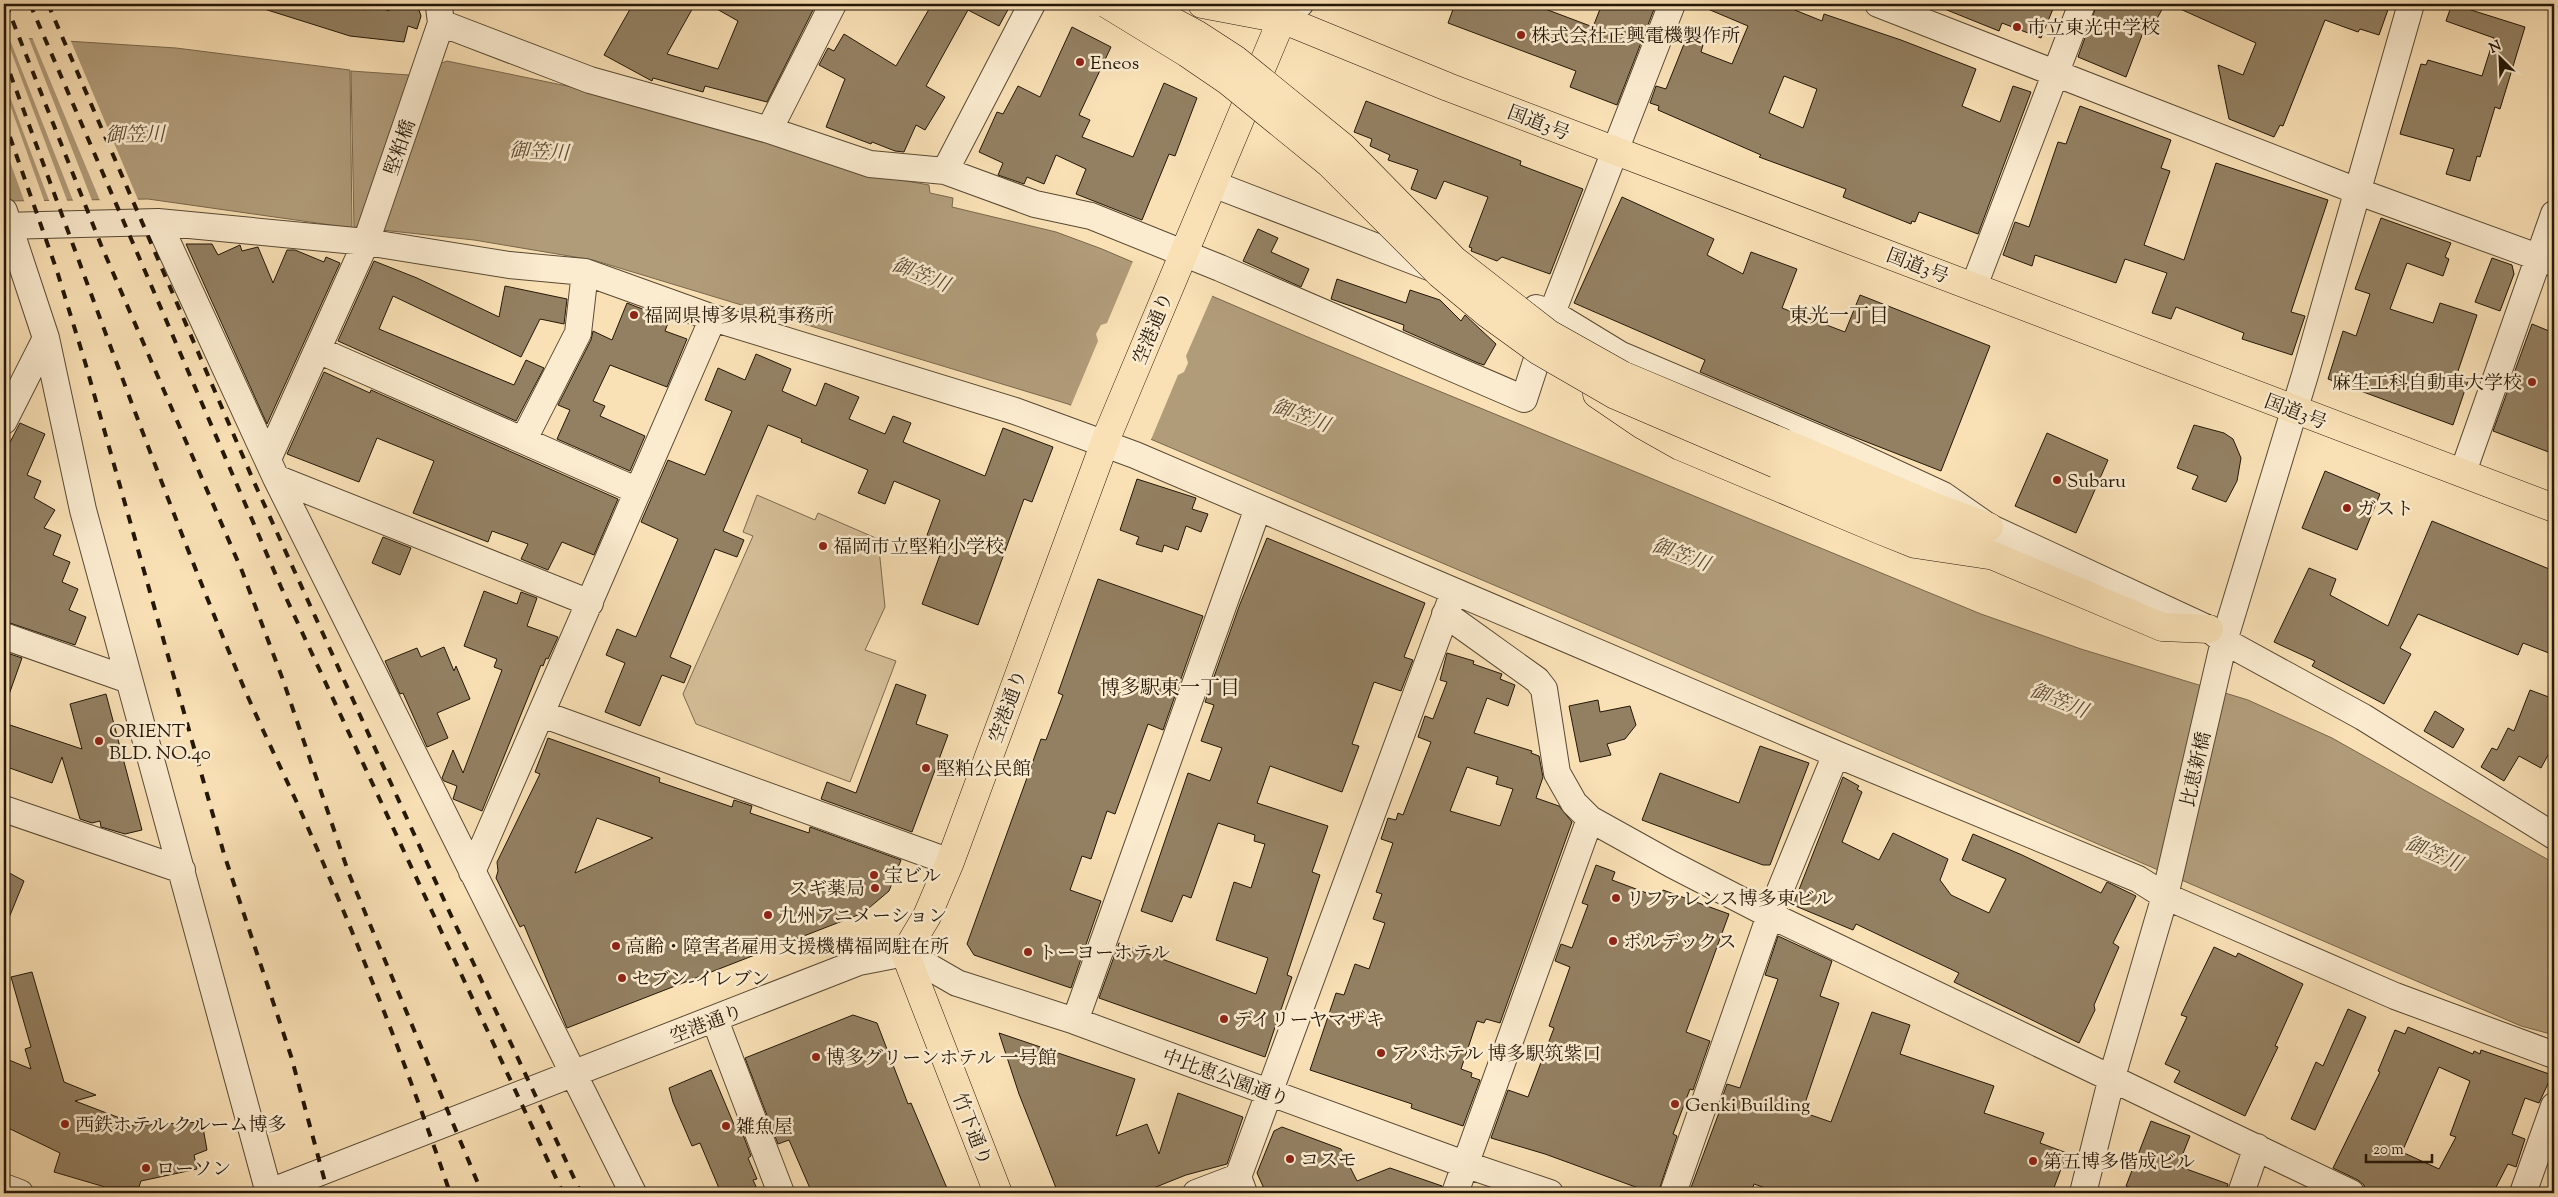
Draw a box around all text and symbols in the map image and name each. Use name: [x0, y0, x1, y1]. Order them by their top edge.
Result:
place label: 市立東光中学校: [2027, 16, 2160, 43]
marker: 市立東光中学校: [2011, 21, 2023, 33]
place label: 株式会社正興電機製作所: [1531, 24, 1740, 51]
marker: 株式会社正興電機製作所: [1515, 29, 1527, 41]
north arrow: [2476, 32, 2526, 82]
text: N: [2486, 37, 2505, 59]
place label: Eneos: [1090, 51, 1139, 78]
marker: Eneos: [1074, 56, 1086, 68]
street label: 国道3号: [1503, 100, 1573, 149]
street label: 堅粕橋: [379, 116, 423, 179]
water label: 御笠川: [105, 121, 167, 152]
water label: 御笠川: [508, 137, 572, 170]
street label: 国道3号: [1882, 243, 1952, 292]
water label: 御笠川: [887, 252, 955, 302]
street label: 空港通り: [1128, 289, 1181, 369]
district label: 東光一丁目: [1789, 303, 1889, 332]
place label: 福岡県博多県税事務所: [644, 304, 834, 331]
marker: 福岡県博多県税事務所: [628, 309, 640, 321]
place label: 麻生工科自動車大学校: [2332, 371, 2522, 398]
marker: 麻生工科自動車大学校: [2526, 376, 2538, 388]
street label: 国道3号: [2260, 389, 2330, 438]
water label: 御笠川: [1267, 393, 1335, 442]
place label: Subaru: [2067, 469, 2126, 496]
marker: Subaru: [2051, 474, 2063, 486]
place label: ガスト: [2357, 497, 2414, 524]
marker: ガスト: [2341, 502, 2353, 514]
water label: 御笠川: [1647, 532, 1715, 581]
place label: 福岡市立堅粕小学校: [833, 535, 1004, 562]
marker: 福岡市立堅粕小学校: [817, 540, 829, 552]
street label: 空港通り: [984, 667, 1035, 747]
district label: 博多駅東一丁目: [1100, 675, 1240, 704]
water label: 御笠川: [2025, 678, 2093, 728]
place label: ORIENT BLD. NO.40: [109, 719, 211, 768]
street label: 比恵新橋: [2176, 729, 2219, 810]
marker: ORIENT BLD. NO.40: [93, 735, 105, 747]
place label: 堅粕公民館: [936, 757, 1031, 784]
marker: 堅粕公民館: [920, 762, 932, 774]
water label: 御笠川: [2400, 830, 2468, 881]
place label: 宝ビル: [884, 864, 941, 891]
marker: 宝ビル: [868, 869, 880, 881]
place label: スギ薬局: [789, 877, 865, 904]
marker: スギ薬局: [869, 882, 881, 894]
place label: リファレンス博多東ビル: [1626, 887, 1834, 914]
marker: リファレンス博多東ビル: [1610, 892, 1622, 904]
place label: 九州アニメーション: [778, 904, 947, 931]
marker: 九州アニメーション: [762, 909, 774, 921]
place label: ボルデックス: [1623, 930, 1736, 957]
place label: 高齢・障害者雇用支援機構福岡駐在所: [626, 935, 949, 962]
marker: ボルデックス: [1607, 935, 1619, 947]
marker: 高齢・障害者雇用支援機構福岡駐在所: [610, 940, 622, 952]
place label: トーヨーホテル: [1038, 941, 1170, 968]
marker: トーヨーホテル: [1022, 946, 1034, 958]
place label: セブン-イレブン: [632, 967, 770, 994]
marker: セブン-イレブン: [616, 972, 628, 984]
street label: 空港通り: [667, 999, 747, 1052]
place label: デイリーヤマザキ: [1234, 1008, 1385, 1035]
marker: デイリーヤマザキ: [1218, 1013, 1230, 1025]
place label: アパホテル 博多駅筑紫口: [1391, 1042, 1602, 1069]
street label: 中比恵公園通り: [1158, 1044, 1292, 1115]
place label: 博多グリーンホテル 一号館: [826, 1046, 1057, 1073]
marker: アパホテル 博多駅筑紫口: [1375, 1047, 1387, 1059]
marker: 博多グリーンホテル 一号館: [810, 1051, 822, 1063]
street label: 竹下通り: [944, 1090, 997, 1170]
place label: Genki Building: [1685, 1093, 1810, 1120]
marker: Genki Building: [1669, 1098, 1681, 1110]
place label: 西鉄ホテル クルーム博多: [75, 1113, 287, 1140]
place label: 雑魚屋: [736, 1115, 793, 1142]
marker: 西鉄ホテル クルーム博多: [59, 1118, 71, 1130]
marker: 雑魚屋: [720, 1120, 732, 1132]
scale bar: [2366, 1132, 2432, 1164]
text: 20 m: [2373, 1140, 2404, 1161]
place label: コスモ: [1300, 1148, 1357, 1175]
place label: 第五博多偕成ビル: [2043, 1150, 2195, 1177]
marker: コスモ: [1284, 1153, 1296, 1165]
marker: 第五博多偕成ビル: [2027, 1155, 2039, 1167]
place label: ローソン: [156, 1157, 231, 1184]
marker: ローソン: [140, 1162, 152, 1174]

